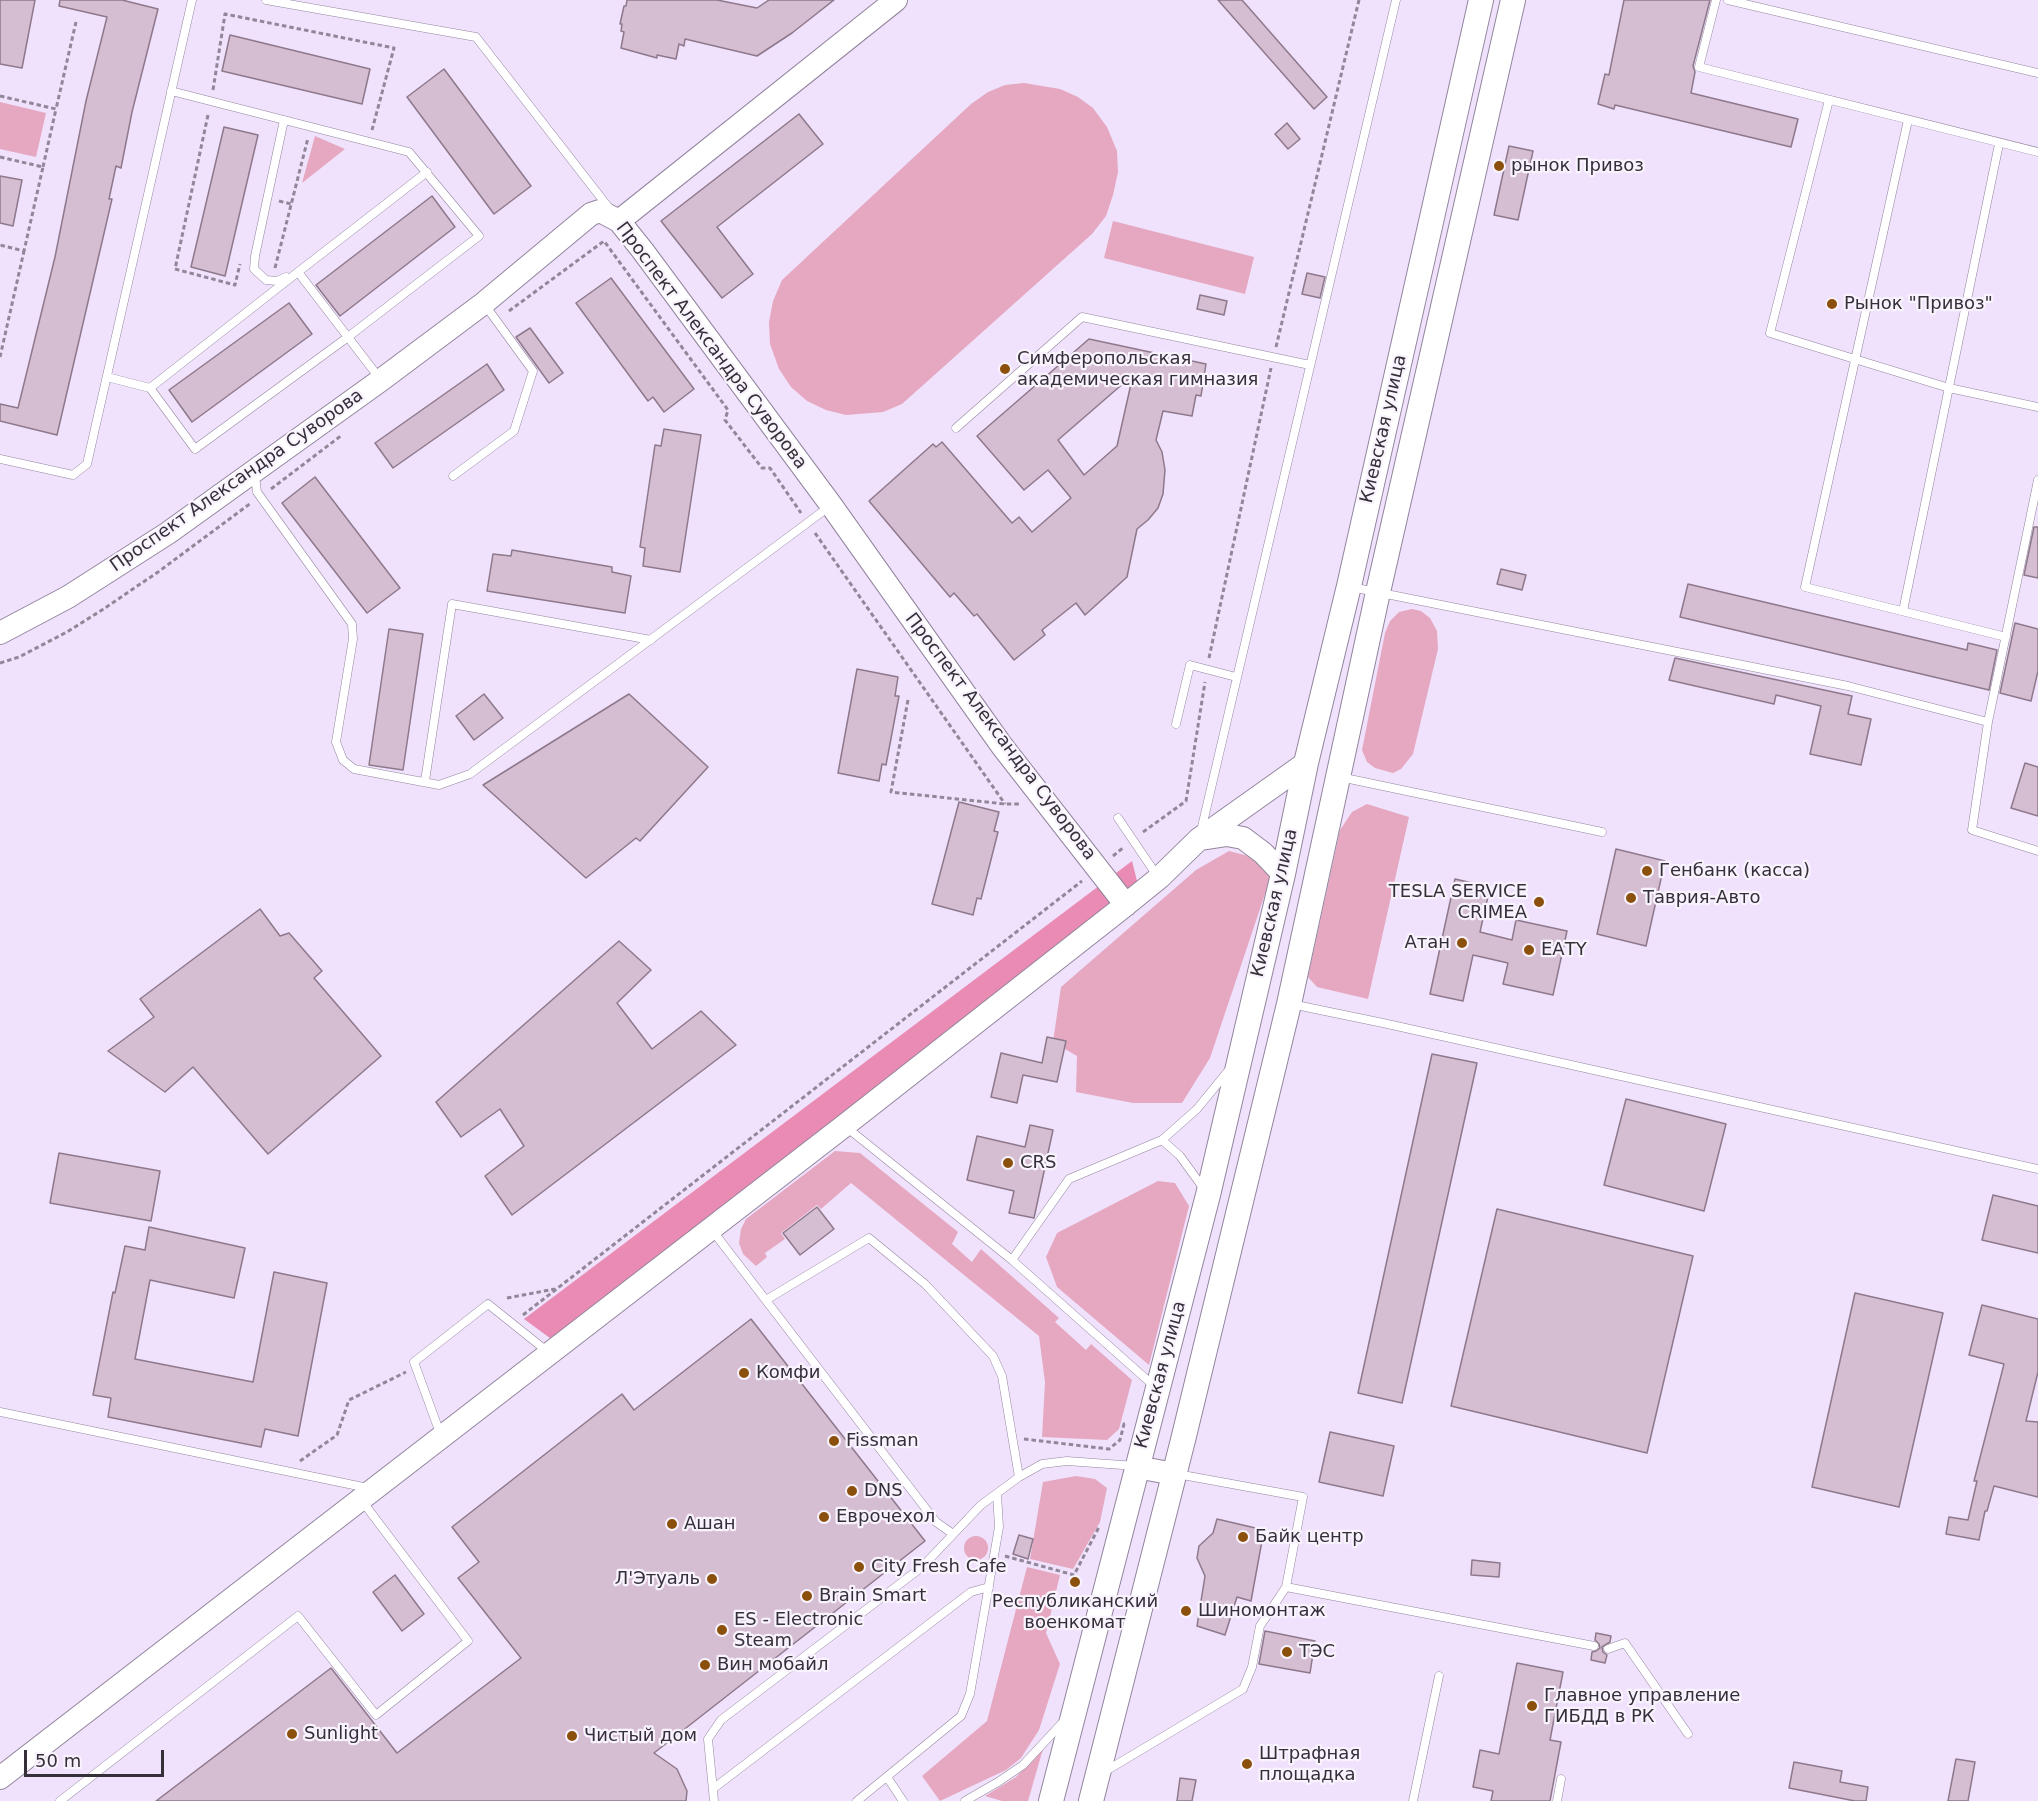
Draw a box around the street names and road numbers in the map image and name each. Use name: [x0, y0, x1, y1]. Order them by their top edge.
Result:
street label: Проспект Александра Суворова: [611, 218, 811, 474]
street label: Киевская улица: [1356, 353, 1412, 505]
street label: Проспект Александра Суворова: [106, 385, 368, 577]
street label: Проспект Александра Суворова: [900, 609, 1100, 865]
street label: Киевская улица: [1247, 827, 1303, 979]
street label: Киевская улица: [1131, 1299, 1191, 1451]

